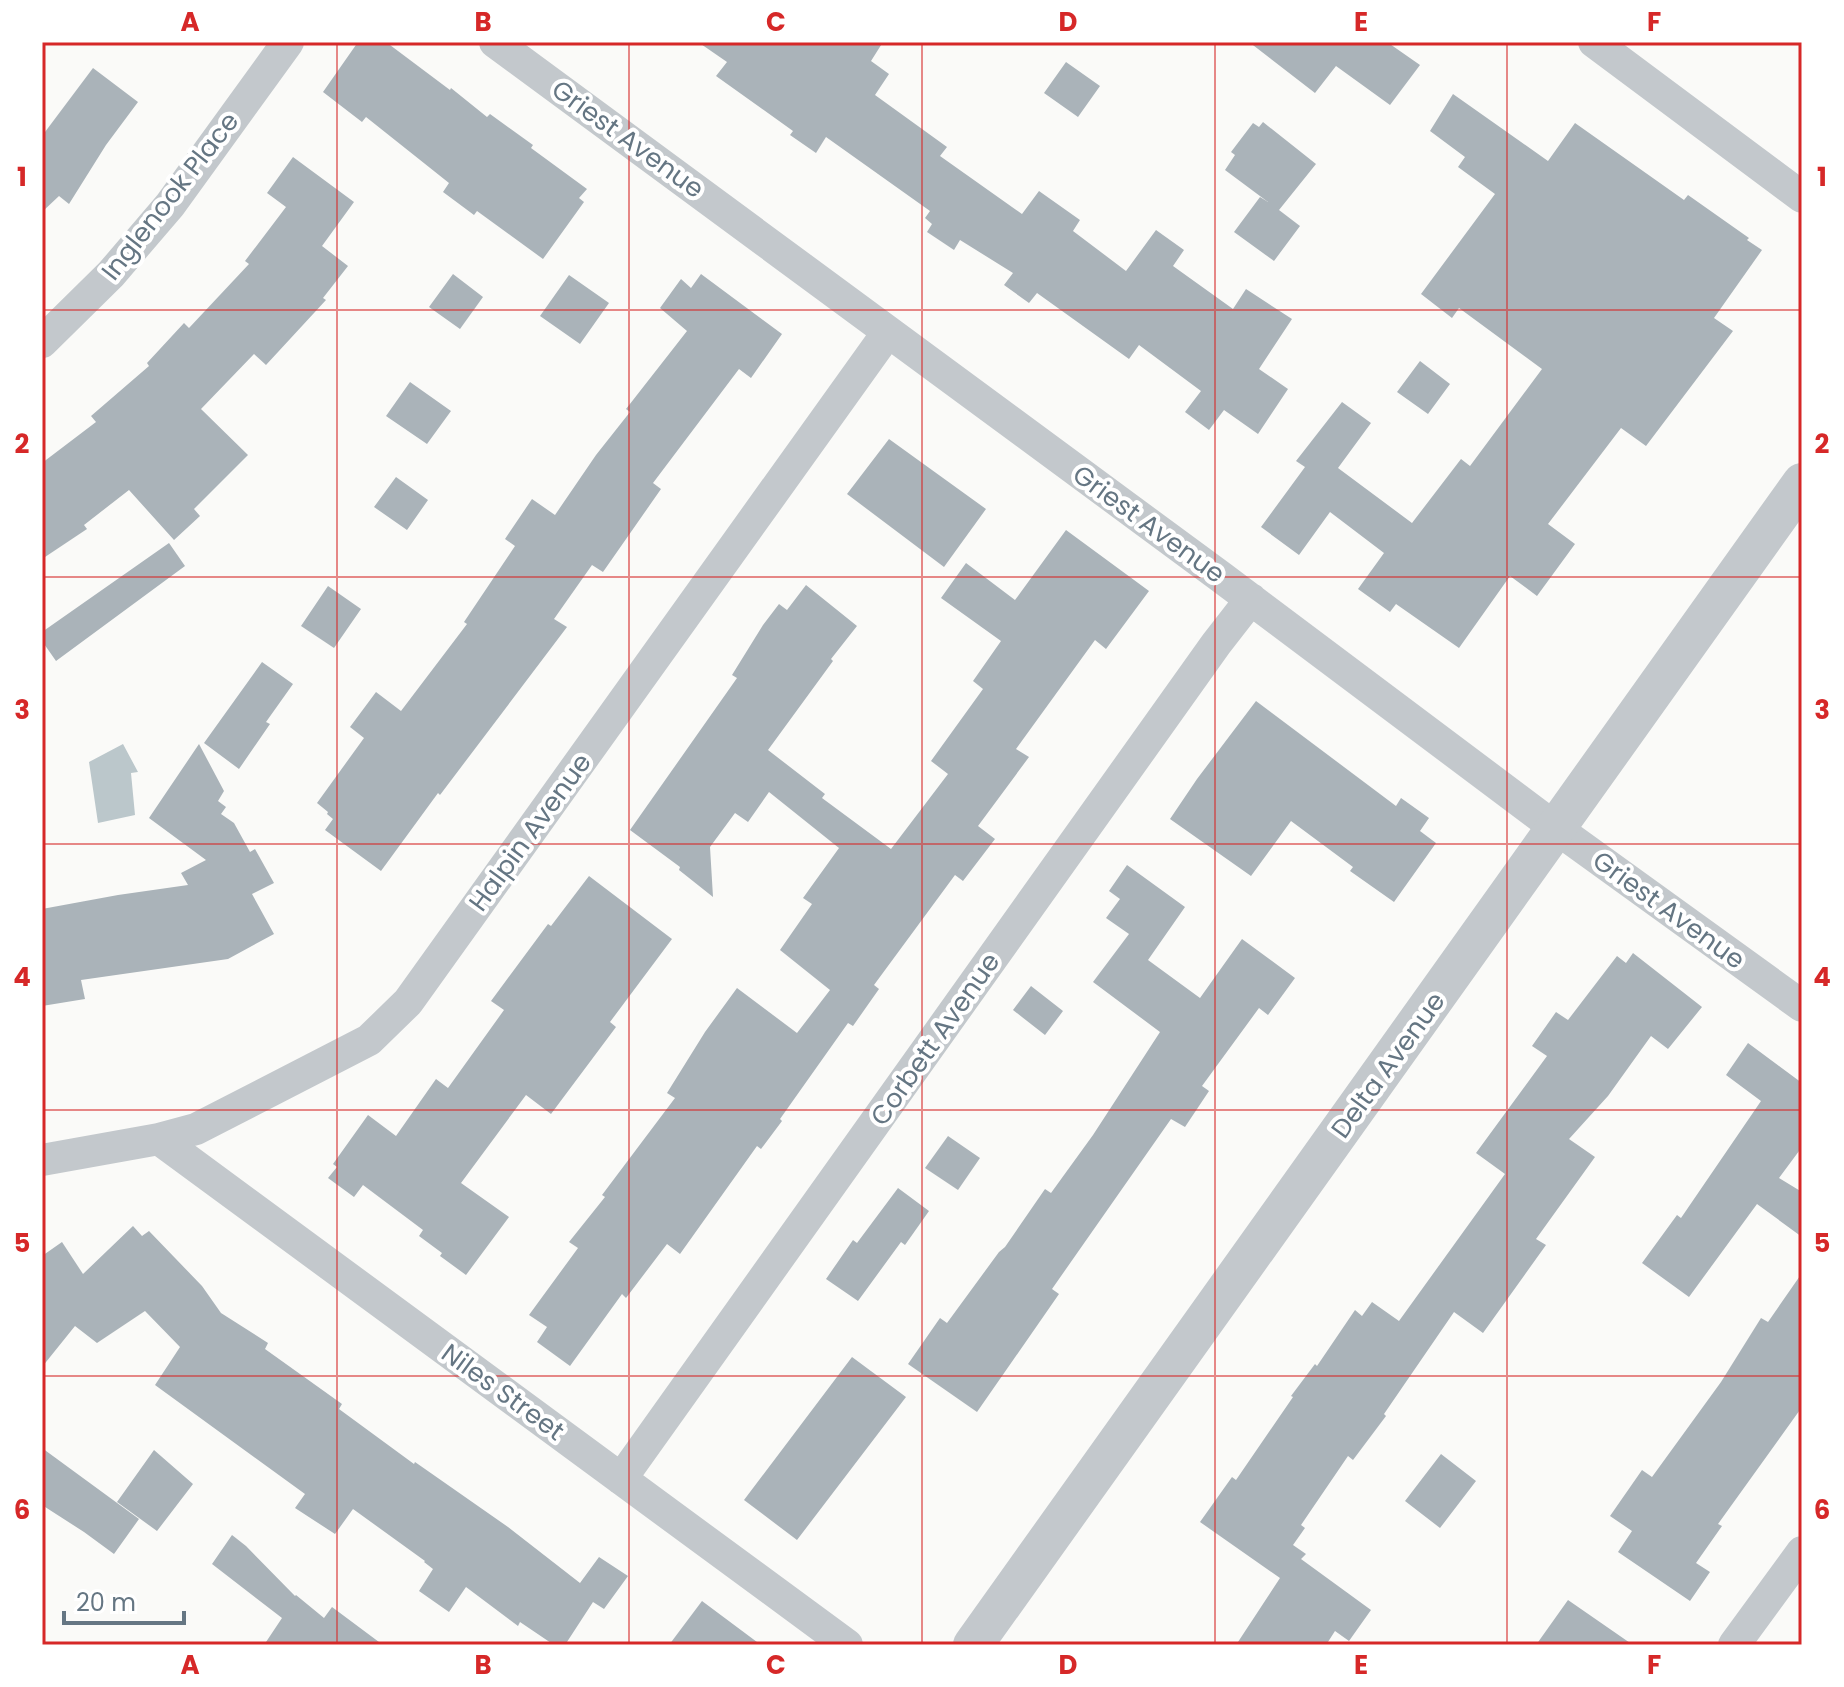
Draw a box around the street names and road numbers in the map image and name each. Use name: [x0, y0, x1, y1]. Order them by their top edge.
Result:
street label: Griest Avenue: [545, 72, 711, 206]
street label: Inglenook Place: [93, 104, 247, 288]
street label: Griest Avenue: [1066, 457, 1232, 591]
street label: Halpin Avenue: [460, 746, 600, 918]
street label: Griest Avenue: [1586, 843, 1752, 977]
street label: Corbett Avenue: [862, 945, 1008, 1133]
street label: Delta Avenue: [1323, 985, 1453, 1145]
street label: Niles Street: [434, 1335, 572, 1449]

